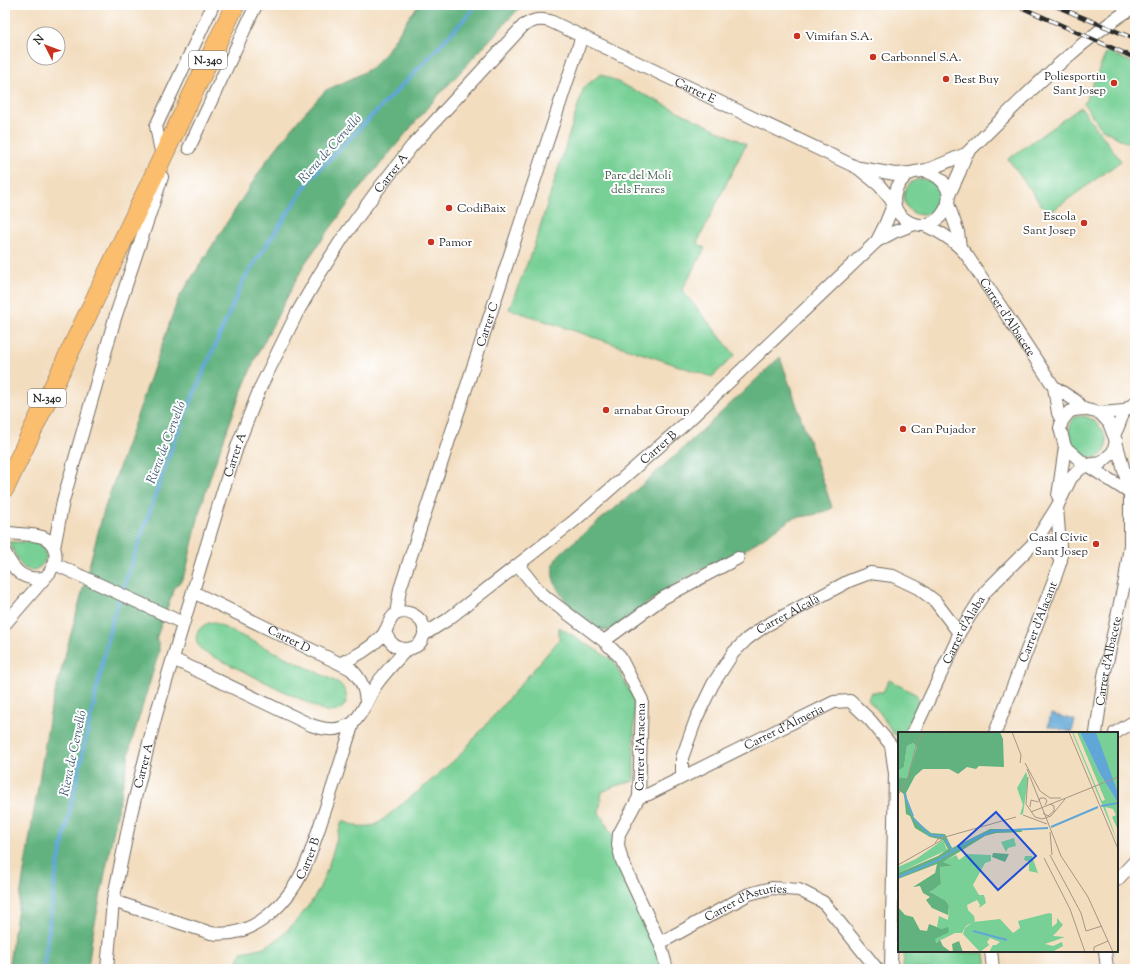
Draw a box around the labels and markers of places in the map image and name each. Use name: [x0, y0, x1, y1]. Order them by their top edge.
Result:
place label: Vimifan S.A.: [805, 28, 873, 46]
marker: Vimifan S.A.: [792, 31, 802, 41]
place label: Carbonnel S.A.: [881, 49, 962, 67]
marker: Carbonnel S.A.: [868, 52, 878, 62]
place label: Poliesportiu Sant Josep: [1044, 68, 1106, 100]
place label: Best Buy: [954, 71, 999, 89]
marker: Best Buy: [941, 74, 951, 84]
marker: Poliesportiu Sant Josep: [1109, 78, 1119, 88]
place label: CodiBaix: [457, 200, 507, 218]
marker: CodiBaix: [444, 203, 454, 213]
place label: Escola Sant Josep: [1023, 208, 1076, 240]
marker: Escola Sant Josep: [1079, 218, 1089, 228]
place label: Pamor: [439, 234, 473, 252]
marker: Pamor: [426, 237, 436, 247]
place label: arnabat Group: [614, 402, 690, 420]
marker: arnabat Group: [601, 405, 611, 415]
place label: Can Pujador: [911, 421, 976, 439]
marker: Can Pujador: [898, 424, 908, 434]
place label: Casal Cívic Sant Josep: [1029, 529, 1089, 561]
marker: Casal Cívic Sant Josep: [1091, 539, 1101, 549]

